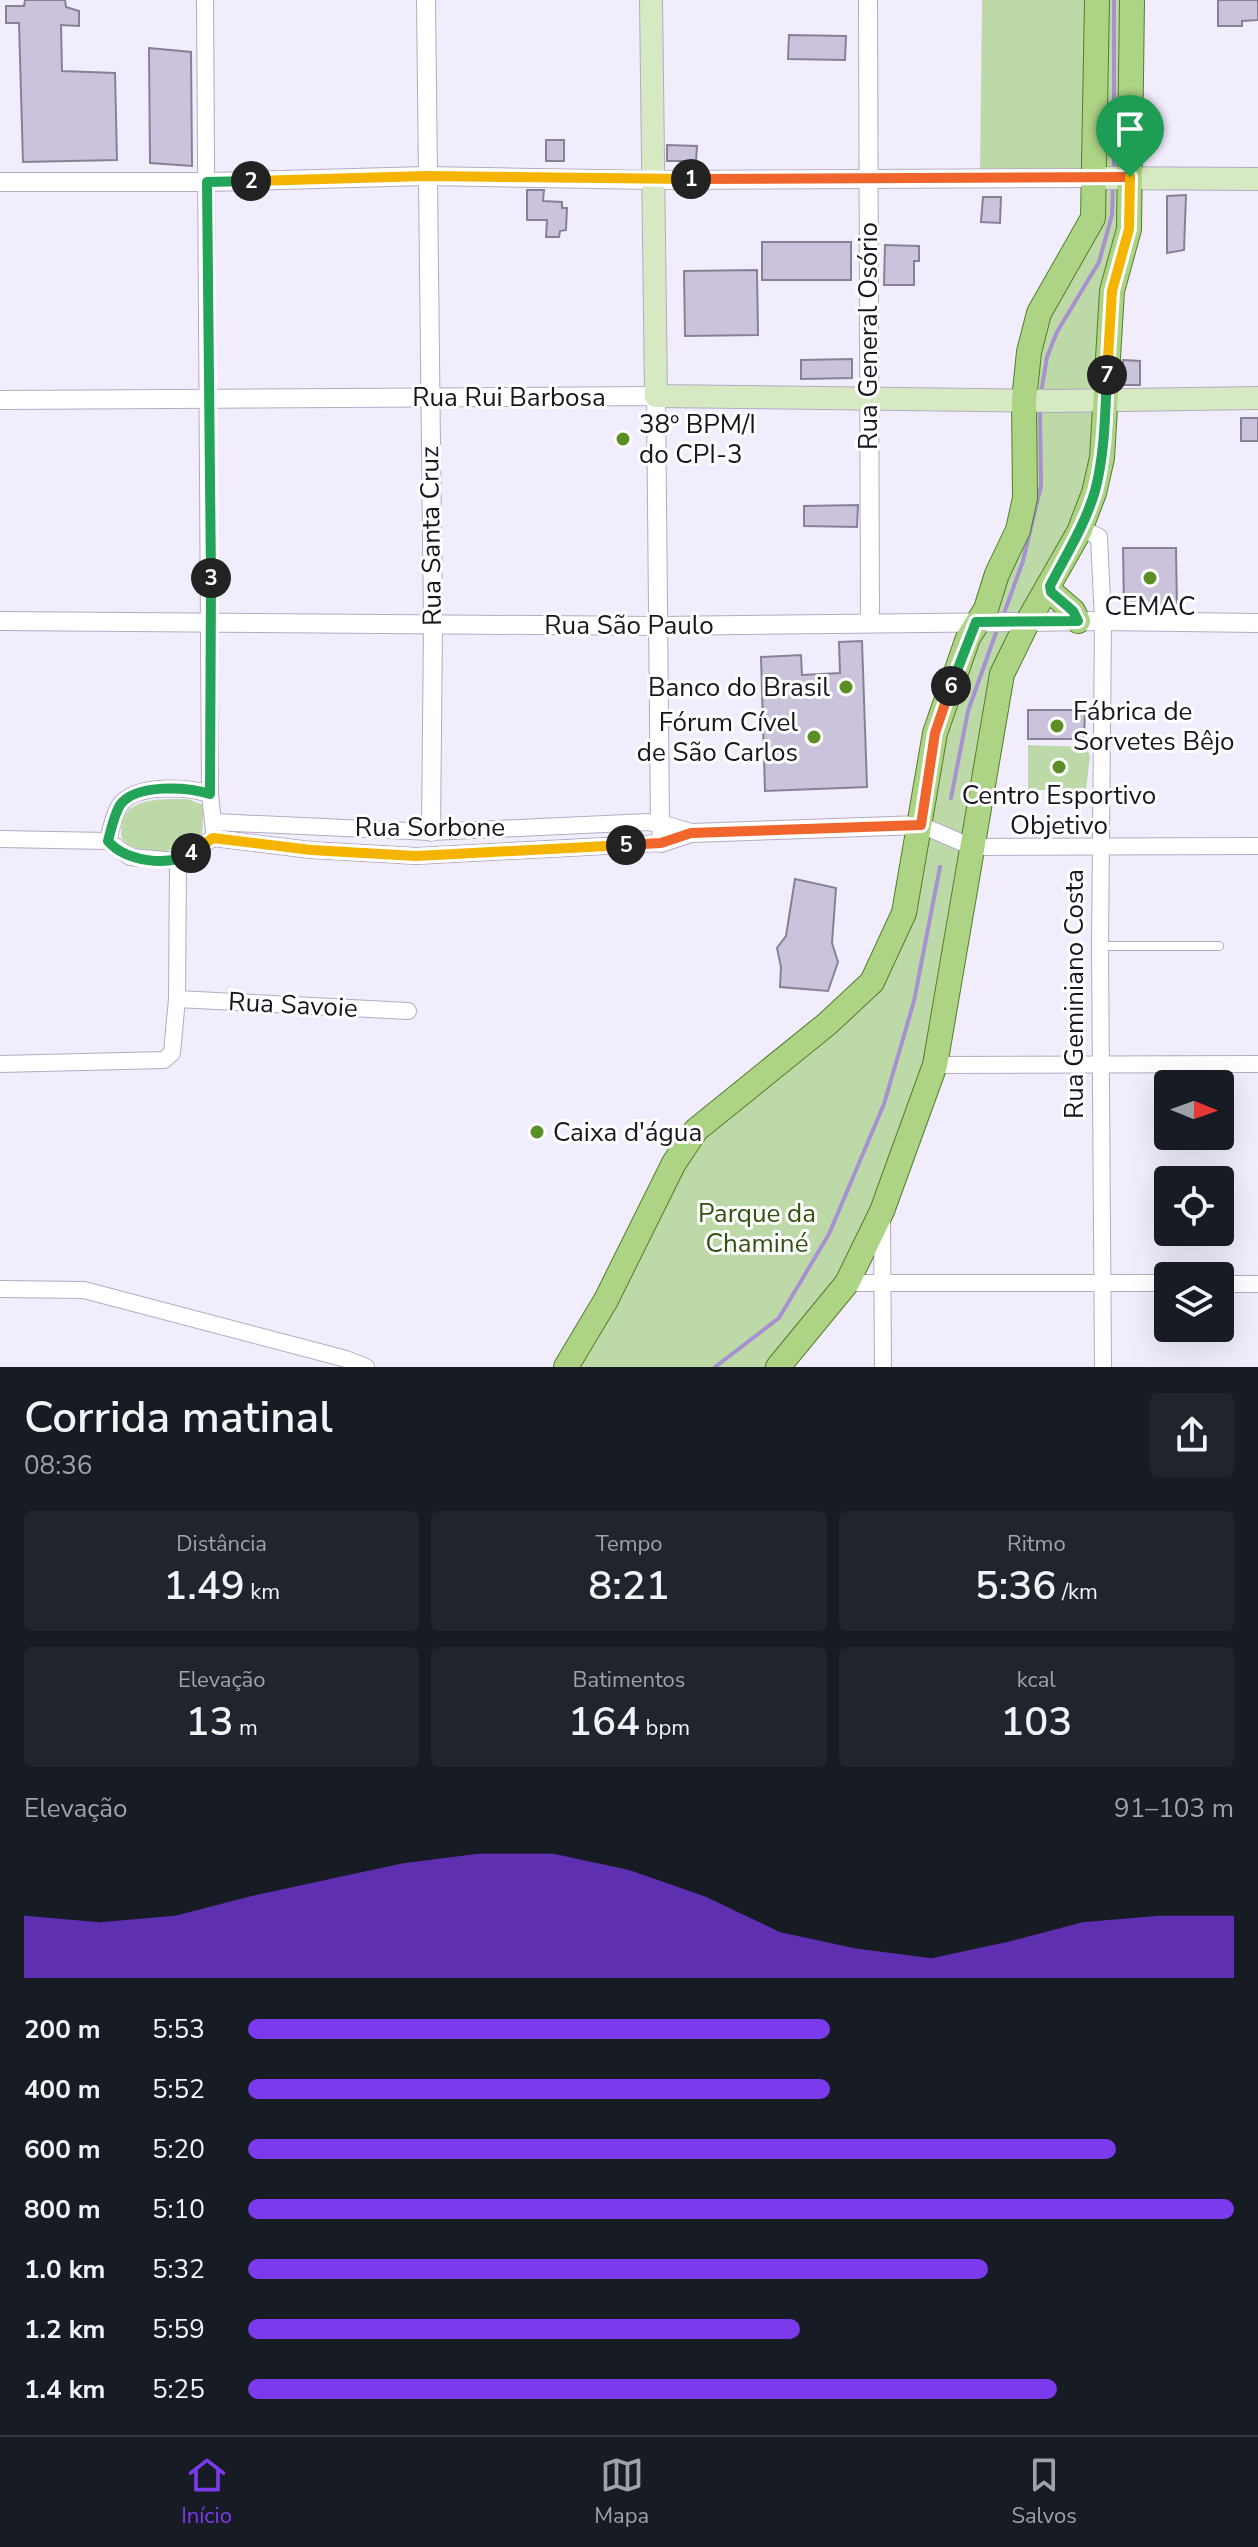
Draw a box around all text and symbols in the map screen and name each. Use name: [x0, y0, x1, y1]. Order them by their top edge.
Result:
pin: [1096, 95, 1164, 177]
icon: arrive: [1108, 107, 1152, 151]
pin: 1: [671, 159, 711, 199]
pin: 2: [231, 161, 271, 201]
text: 1: [684, 164, 698, 194]
text: 2: [244, 166, 258, 196]
street label: Rua General Osório: [851, 222, 886, 450]
pin: 7: [1087, 355, 1127, 395]
text: 7: [1100, 360, 1114, 390]
street label: Rua Rui Barbosa: [412, 380, 606, 415]
place label: 38º BPM/I do CPI-3: [639, 407, 756, 472]
marker: 38º BPM/I do CPI-3: [614, 430, 632, 448]
street label: Rua Santa Cruz: [412, 446, 450, 626]
pin: 3: [191, 558, 231, 598]
text: 3: [204, 563, 218, 593]
marker: CEMAC: [1141, 569, 1159, 587]
place label: CEMAC: [1104, 589, 1196, 624]
street label: Rua São Paulo: [544, 608, 714, 643]
pin: 6: [931, 666, 971, 706]
place label: Banco do Brasil: [648, 670, 830, 705]
text: 6: [944, 671, 958, 701]
marker: Banco do Brasil: [837, 678, 855, 696]
place label: Fábrica de Sorvetes Bêjo: [1073, 694, 1235, 759]
place label: Fórum Cível de São Carlos: [637, 705, 798, 770]
marker: Fábrica de Sorvetes Bêjo: [1048, 717, 1066, 735]
marker: Fórum Cível de São Carlos: [805, 728, 823, 746]
marker: Centro Esportivo Objetivo: [1050, 758, 1068, 776]
place label: Centro Esportivo Objetivo: [962, 778, 1156, 843]
street label: Rua Sorbone: [355, 810, 505, 845]
pin: 5: [606, 825, 646, 865]
text: 5: [619, 830, 633, 860]
pin: 4: [171, 833, 211, 873]
text: 4: [184, 838, 198, 868]
street label: Rua Geminiano Costa: [1057, 869, 1092, 1119]
street label: Rua Savoie: [227, 984, 359, 1026]
north arrow: [1154, 1070, 1234, 1150]
map controls: [1154, 1070, 1234, 1342]
place label: Caixa d'água: [553, 1115, 702, 1150]
marker: Caixa d'água: [528, 1123, 546, 1141]
button: locate: [1154, 1166, 1234, 1246]
park label: Parque da Chaminé: [698, 1196, 816, 1261]
button: layers: [1154, 1262, 1234, 1342]
text: Corrida matinal: [24, 1388, 333, 1448]
button: share: [1150, 1393, 1234, 1477]
text: 08:36: [24, 1448, 92, 1483]
text: Distância: [176, 1529, 267, 1559]
text: Tempo: [595, 1529, 663, 1559]
text: Ritmo: [1007, 1529, 1066, 1559]
text: 1.49: [163, 1559, 245, 1613]
text: 8:21: [588, 1559, 670, 1613]
text: 5:36: [975, 1559, 1056, 1613]
text: km: [245, 1577, 280, 1607]
text: /km: [1056, 1577, 1098, 1607]
text: Elevação: [178, 1665, 265, 1695]
text: Batimentos: [573, 1665, 685, 1695]
text: kcal: [1017, 1665, 1056, 1695]
text: 13: [185, 1695, 233, 1749]
text: 164: [568, 1695, 640, 1749]
text: 103: [1000, 1695, 1072, 1749]
text: m: [233, 1713, 258, 1743]
text: bpm: [640, 1713, 690, 1743]
text: Elevação: [24, 1791, 127, 1826]
text: 91–103 m: [1114, 1791, 1234, 1826]
text: 200 m: [24, 2012, 101, 2047]
text: 5:53: [152, 2012, 205, 2047]
text: 400 m: [24, 2072, 101, 2107]
text: 5:52: [152, 2072, 205, 2107]
text: 600 m: [24, 2132, 101, 2167]
text: 5:20: [152, 2132, 205, 2167]
text: 800 m: [24, 2192, 101, 2227]
text: 5:10: [152, 2192, 205, 2227]
text: 1.0 km: [24, 2252, 105, 2287]
text: 5:32: [152, 2252, 205, 2287]
text: 1.2 km: [24, 2312, 105, 2347]
text: 5:59: [152, 2312, 205, 2347]
text: 1.4 km: [24, 2372, 105, 2407]
text: 5:25: [152, 2372, 205, 2407]
tab: Início: [181, 2453, 232, 2531]
tab: Mapa: [594, 2453, 649, 2531]
tab: Salvos: [1011, 2453, 1077, 2531]

